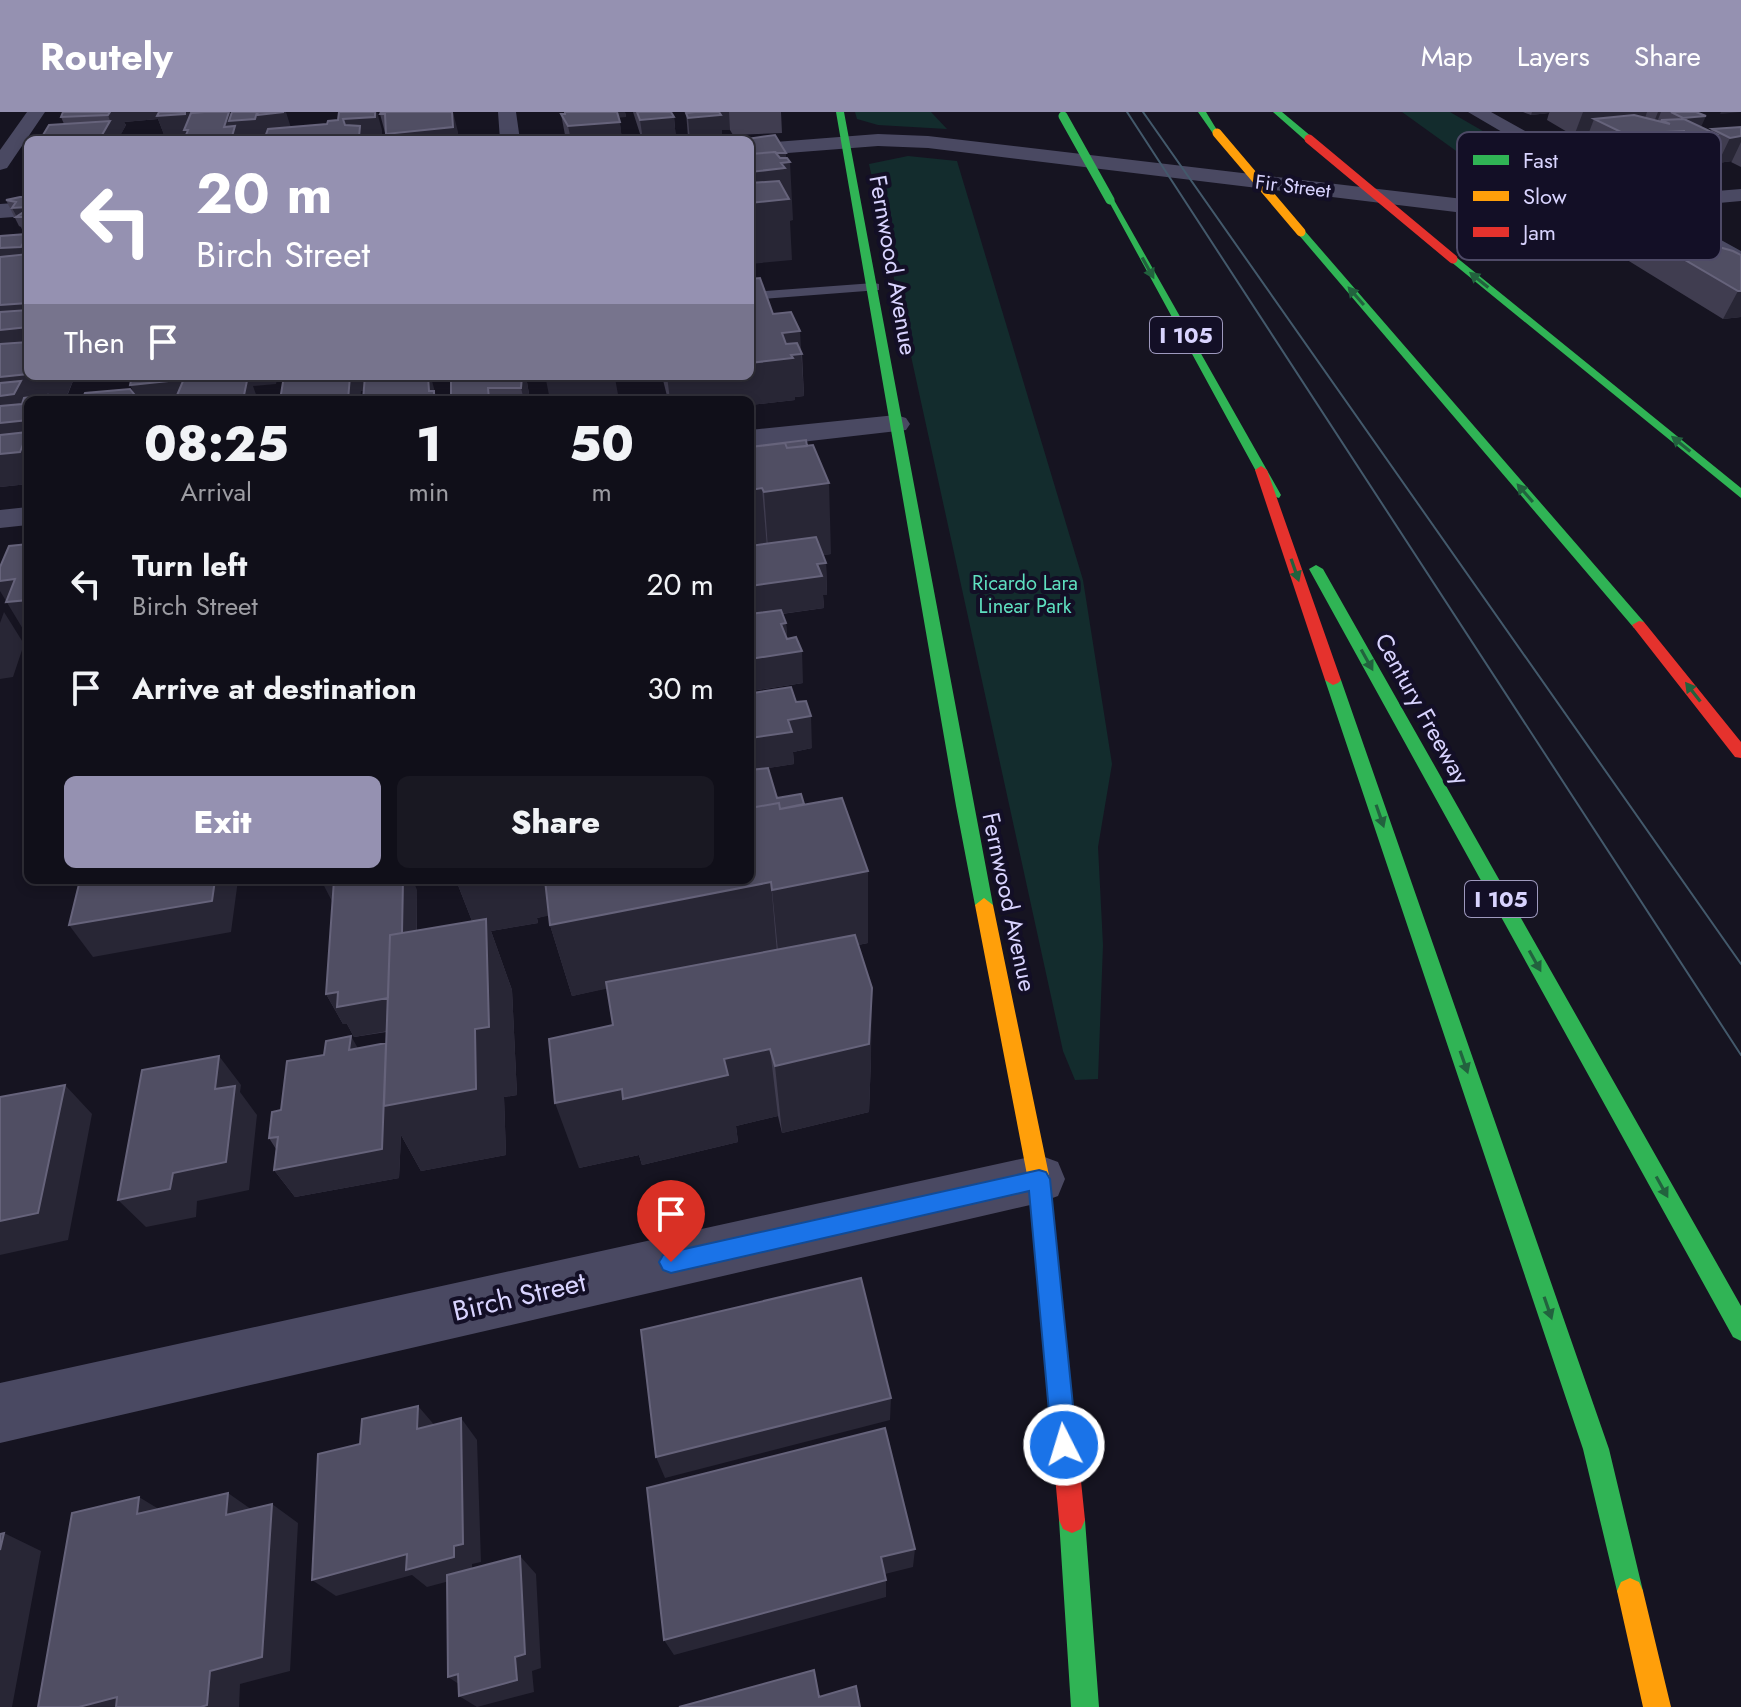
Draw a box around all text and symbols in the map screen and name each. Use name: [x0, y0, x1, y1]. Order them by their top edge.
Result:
text: Routely: [40, 29, 173, 84]
text: Map: [1421, 36, 1473, 77]
text: Layers: [1517, 36, 1590, 77]
text: Share: [1634, 36, 1701, 77]
legend: [1457, 132, 1721, 260]
text: Fast: [1523, 144, 1559, 176]
text: 20 m: [196, 153, 333, 234]
street label: Fir Street: [1254, 167, 1333, 206]
icon: left: [64, 168, 168, 272]
street label: Fernwood Avenue: [860, 172, 927, 358]
text: Slow: [1523, 180, 1567, 212]
text: Jam: [1520, 216, 1556, 248]
text: Birch Street: [196, 228, 370, 280]
one-way arrow: [1141, 257, 1155, 279]
one-way arrow: [1469, 272, 1489, 289]
one-way arrow: [1348, 286, 1365, 306]
road number: I 105: [1150, 317, 1222, 353]
icon: arrive: [141, 320, 185, 364]
text: Then: [64, 321, 125, 364]
text: 08:25: [144, 410, 289, 479]
text: 1: [416, 410, 442, 479]
text: 50: [569, 410, 634, 479]
one-way arrow: [1670, 436, 1691, 453]
text: Arrival: [180, 473, 252, 511]
text: min: [409, 473, 449, 511]
text: m: [591, 473, 612, 511]
one-way arrow: [1517, 484, 1535, 503]
text: Turn left: [132, 544, 247, 587]
one-way arrow: [1290, 558, 1302, 582]
icon: left: [64, 562, 108, 606]
text: 20 m: [647, 563, 714, 606]
park label: Ricardo Lara Linear Park: [972, 569, 1078, 621]
text: Birch Street: [132, 587, 258, 625]
street label: Century Freeway: [1366, 627, 1479, 791]
one-way arrow: [1360, 649, 1374, 671]
icon: arrive: [64, 666, 108, 710]
text: Arrive at destination: [132, 667, 417, 710]
text: 30 m: [647, 667, 714, 710]
one-way arrow: [1685, 682, 1701, 702]
button: Exit: [64, 776, 381, 868]
button: Share: [397, 776, 714, 868]
one-way arrow: [1374, 804, 1386, 828]
street label: Fernwood Avenue: [973, 809, 1046, 995]
road number: I 105: [1465, 881, 1537, 917]
one-way arrow: [1528, 949, 1542, 972]
one-way arrow: [1458, 1050, 1470, 1074]
one-way arrow: [1655, 1176, 1669, 1199]
pin: [637, 1180, 705, 1262]
icon: arrive: [649, 1192, 693, 1236]
street label: Birch Street: [449, 1261, 590, 1332]
one-way arrow: [1543, 1296, 1555, 1320]
position arrow: [1022, 1403, 1106, 1487]

